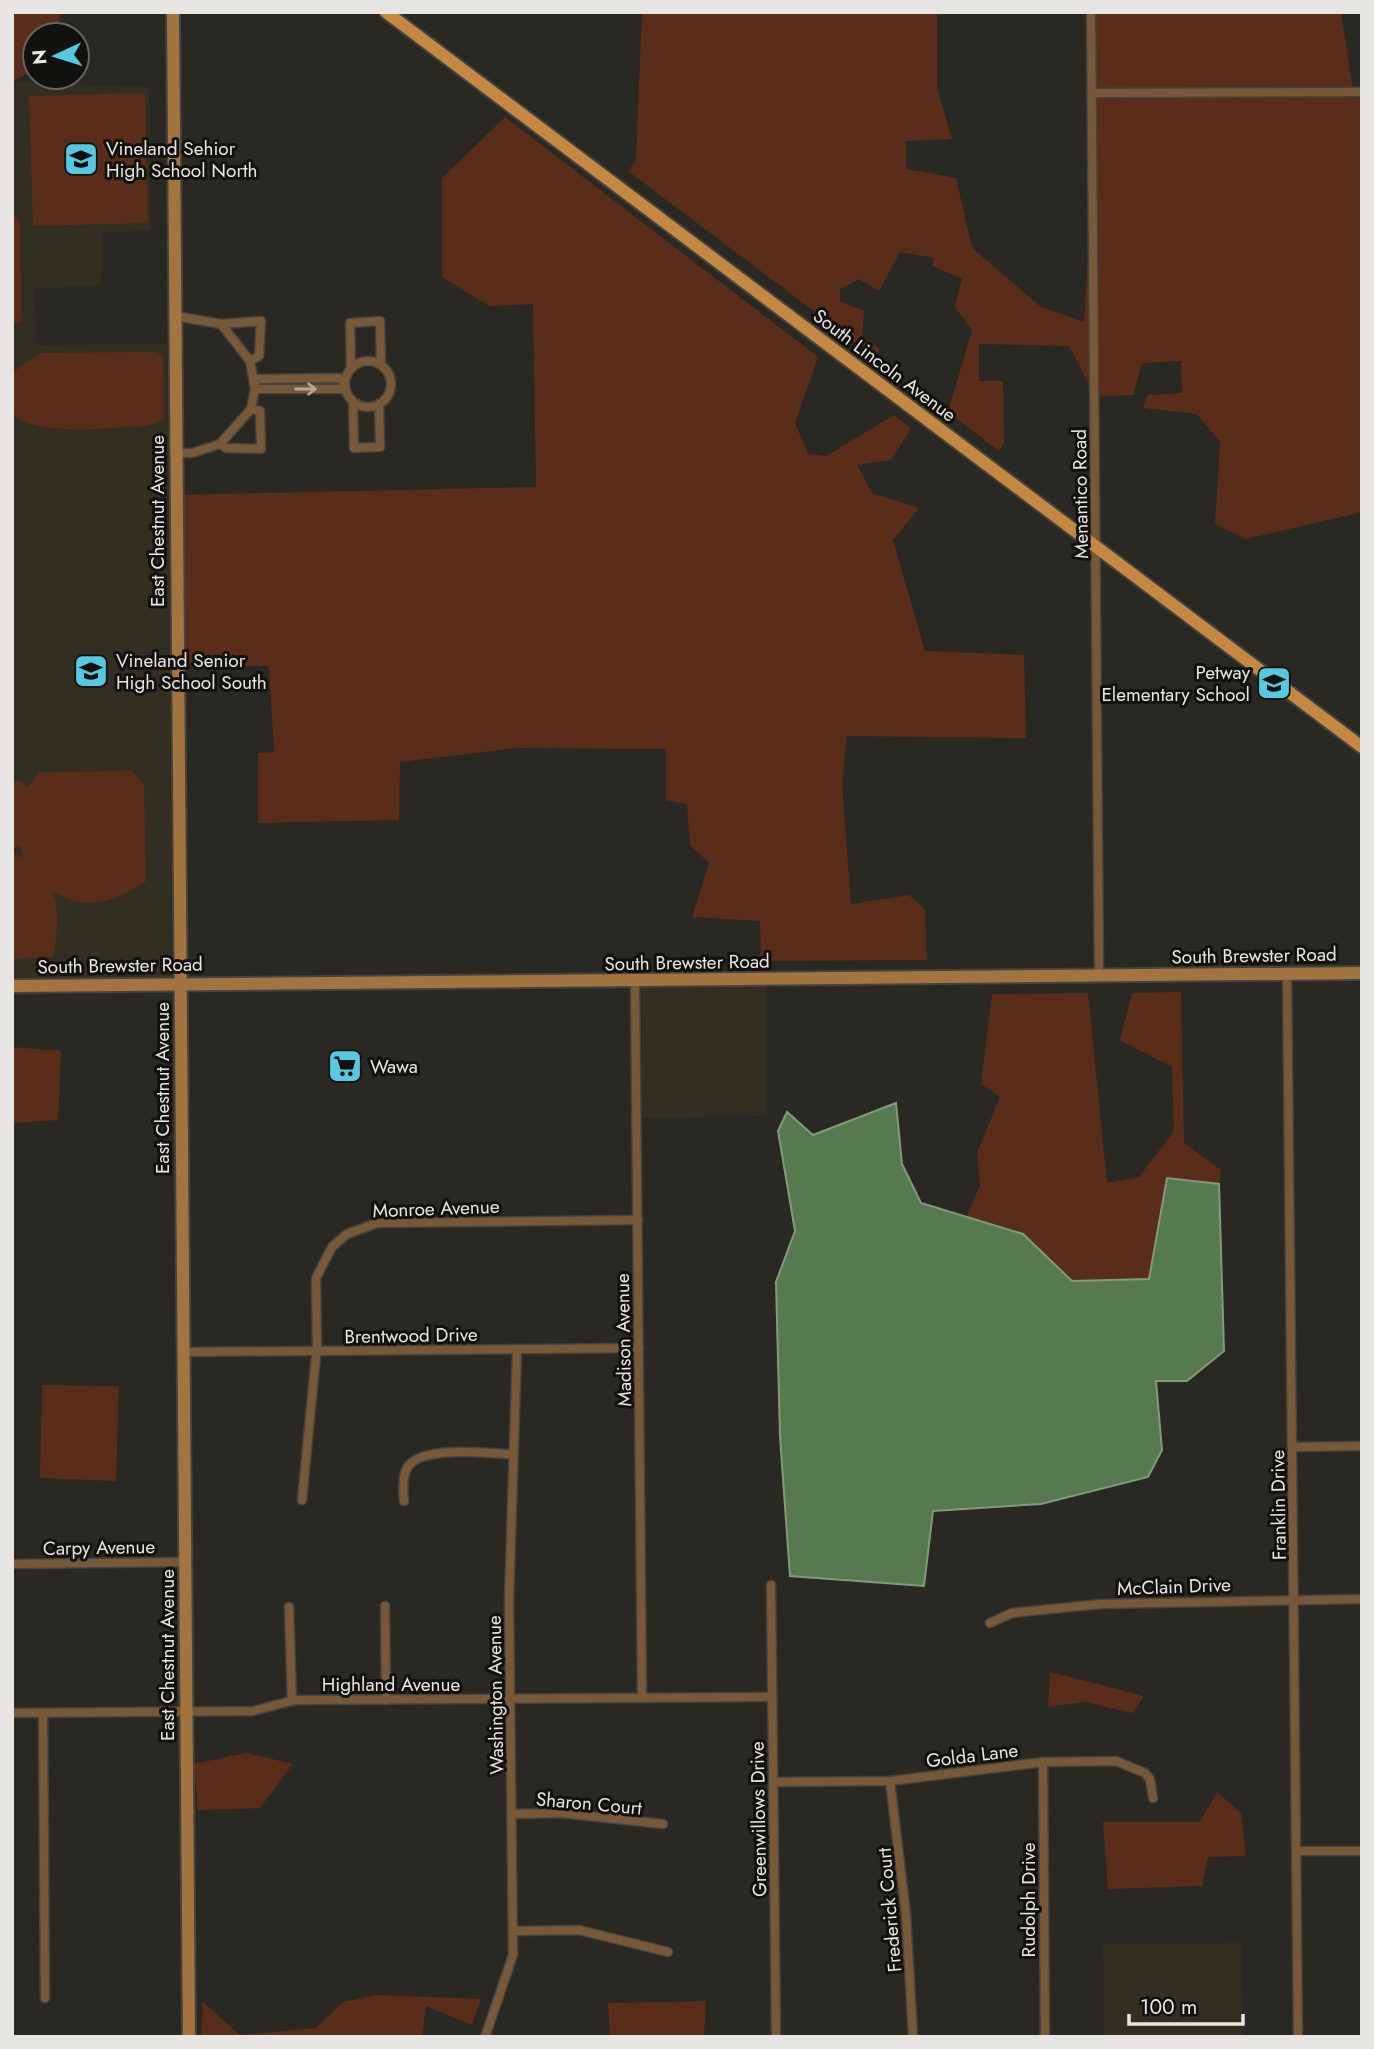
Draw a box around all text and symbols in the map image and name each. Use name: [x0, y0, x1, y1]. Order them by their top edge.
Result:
north arrow: [21, 21, 91, 91]
text: N: [26, 49, 54, 66]
place label: Vineland Sehior High School North: [106, 135, 257, 184]
school or university icon: Vineland Sehior High School North: [62, 140, 100, 178]
street label: South Lincoln Avenue: [807, 303, 962, 428]
one-way arrow: [294, 382, 317, 396]
street label: Menantico Road: [1066, 429, 1095, 559]
street label: East Chestnut Avenue: [144, 435, 171, 607]
place label: Vineland Senior High School South: [116, 647, 267, 696]
school or university icon: Vineland Senior High School South: [72, 652, 110, 690]
place label: Petway Elementary School: [1101, 659, 1251, 708]
school or university icon: Petway Elementary School: [1255, 664, 1293, 702]
street label: South Brewster Road: [1171, 941, 1337, 970]
street label: South Brewster Road: [604, 948, 770, 977]
street label: South Brewster Road: [37, 951, 203, 980]
street label: East Chestnut Avenue: [149, 1002, 176, 1174]
supermarket icon: Wawa: [326, 1047, 364, 1085]
place label: Wawa: [370, 1053, 418, 1080]
street label: Monroe Avenue: [372, 1193, 500, 1224]
street label: Madison Avenue: [609, 1273, 638, 1407]
street label: Brentwood Drive: [344, 1321, 478, 1350]
street label: Franklin Drive: [1264, 1449, 1293, 1560]
street label: Carpy Avenue: [43, 1533, 156, 1562]
street label: East Chestnut Avenue: [154, 1569, 181, 1741]
street label: McClain Drive: [1117, 1571, 1232, 1602]
street label: Washington Avenue: [481, 1615, 510, 1775]
street label: Highland Avenue: [322, 1671, 460, 1698]
street label: Golda Lane: [924, 1736, 1020, 1775]
street label: Greenwillows Drive: [744, 1741, 773, 1897]
street label: Sharon Court: [535, 1785, 643, 1822]
street label: Rudolph Drive: [1015, 1842, 1042, 1957]
street label: Frederick Court: [871, 1846, 908, 1973]
scale bar: [1129, 1982, 1243, 2026]
text: 100 m: [1140, 1992, 1197, 2022]

